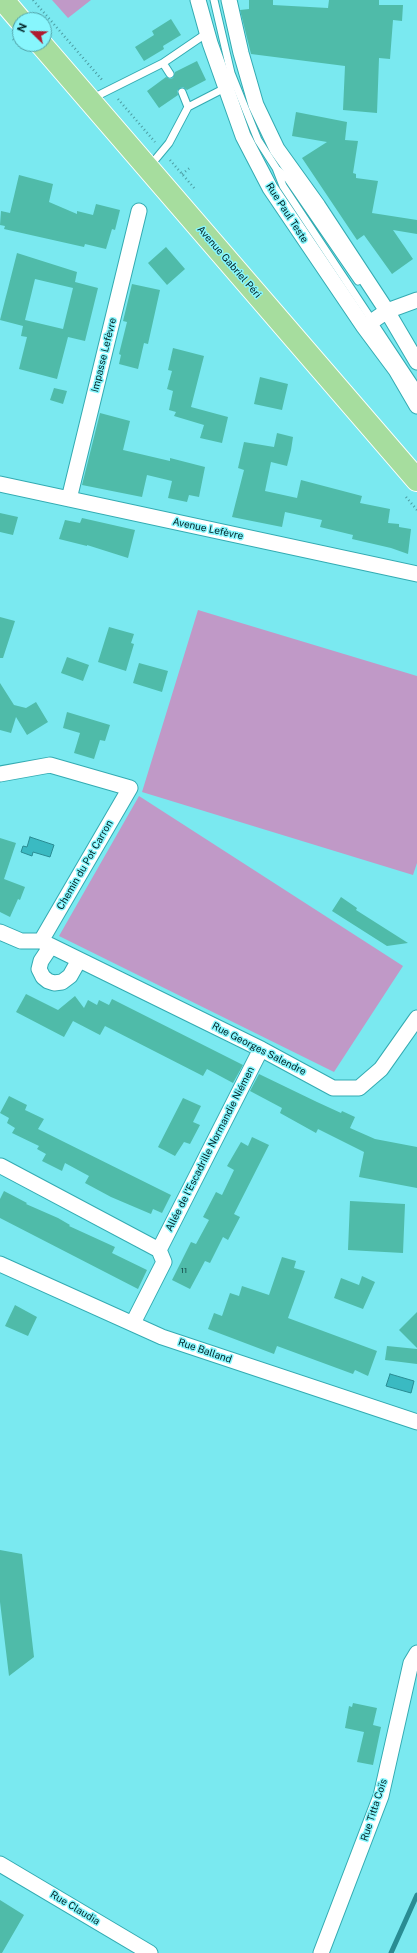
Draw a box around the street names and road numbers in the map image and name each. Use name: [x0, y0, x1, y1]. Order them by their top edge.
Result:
street label: Rue Paul Teste: [263, 181, 311, 245]
street label: Avenue Gabriel Péri: [194, 224, 264, 300]
street label: Impasse Lefèvre: [89, 317, 119, 393]
street label: Avenue Lefèvre: [172, 516, 244, 542]
street label: Chemin du Pot Carron: [54, 818, 116, 912]
street label: Rue Georges Salendre: [210, 1020, 308, 1078]
street label: Allée de l'Escadrille Normandie Niémen: [163, 1065, 257, 1233]
street label: Rue Balland: [177, 1336, 233, 1366]
street label: Rue Titta Coïs: [358, 1777, 390, 1843]
street label: Rue Claudia: [48, 1888, 102, 1928]

